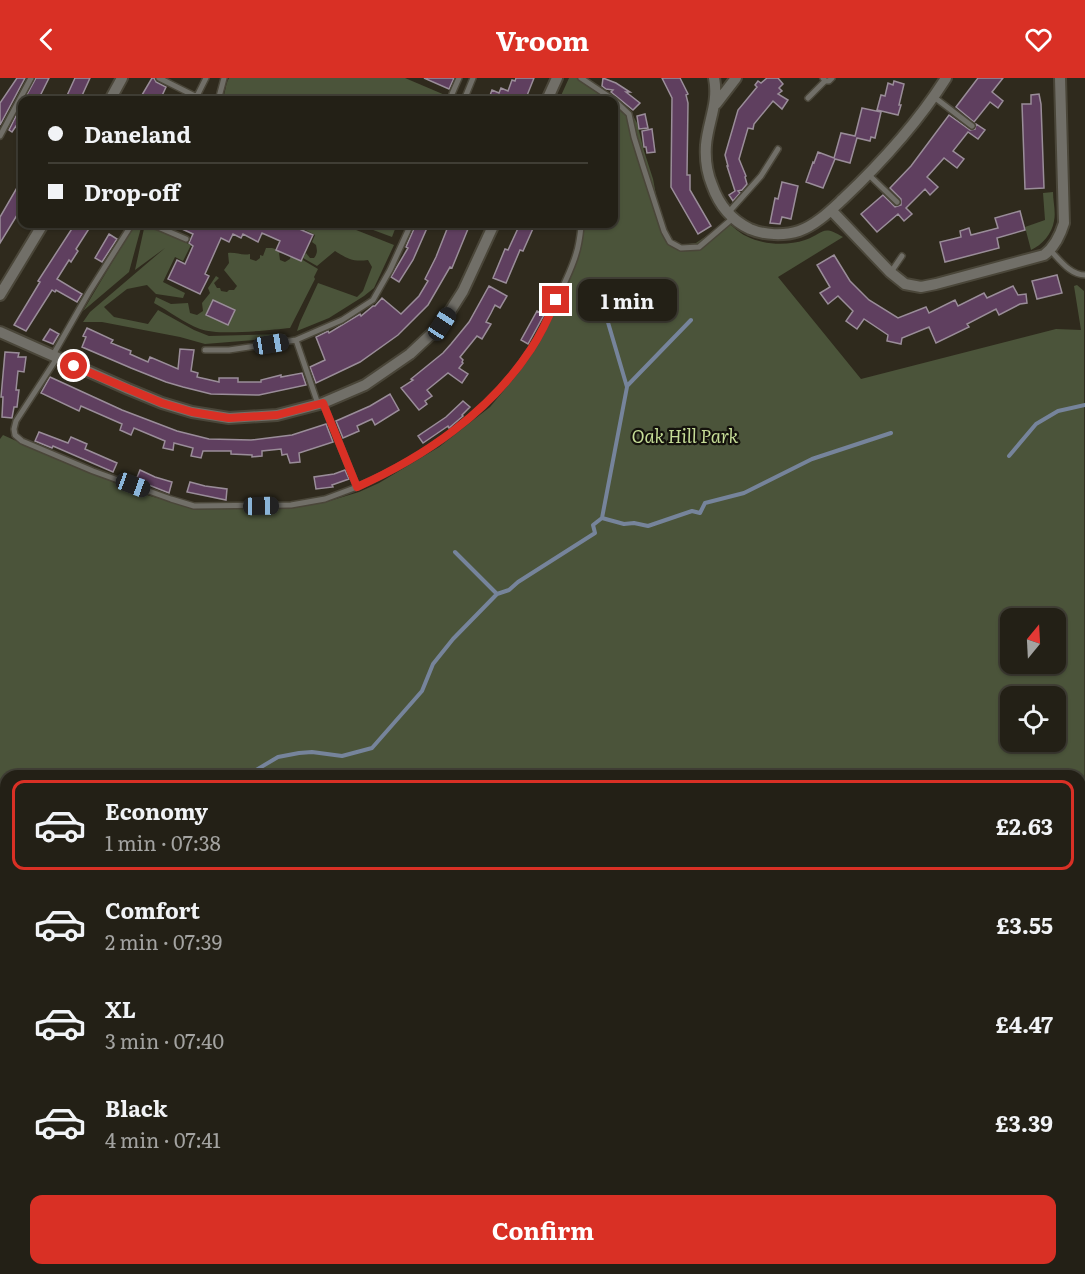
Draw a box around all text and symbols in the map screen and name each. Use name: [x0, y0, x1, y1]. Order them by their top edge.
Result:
text: Vroom: [496, 19, 589, 59]
icon: back: [30, 23, 63, 56]
icon: heart: [1022, 23, 1055, 56]
text: Daneland: [84, 117, 191, 150]
text: Drop-off: [84, 175, 180, 208]
callout: 1 min: [577, 279, 676, 321]
text: 1 min: [601, 285, 654, 315]
route end: [542, 286, 569, 313]
car: [425, 304, 459, 344]
car: [252, 332, 290, 356]
route start: [60, 352, 87, 379]
park label: Oak Hill Park: [632, 422, 739, 449]
car: [113, 470, 153, 500]
car: [243, 497, 279, 515]
north arrow: [1000, 608, 1066, 674]
map controls: [1000, 608, 1066, 752]
button: locate: [1000, 686, 1066, 752]
text: Economy: [105, 794, 208, 827]
icon: car: [33, 798, 87, 852]
text: £2.63: [996, 809, 1053, 842]
text: 1 min · 07:38: [105, 827, 221, 857]
text: Comfort: [105, 893, 200, 926]
icon: car: [33, 897, 87, 951]
text: £3.55: [996, 908, 1053, 941]
text: 2 min · 07:39: [105, 926, 222, 956]
text: XL: [105, 992, 136, 1025]
icon: car: [33, 996, 87, 1050]
text: £4.47: [996, 1007, 1053, 1040]
text: 3 min · 07:40: [105, 1025, 224, 1055]
text: Black: [105, 1091, 167, 1124]
icon: car: [33, 1095, 87, 1149]
text: £3.39: [995, 1106, 1053, 1139]
text: 4 min · 07:41: [105, 1124, 221, 1154]
button: Confirm: [30, 1195, 1056, 1264]

